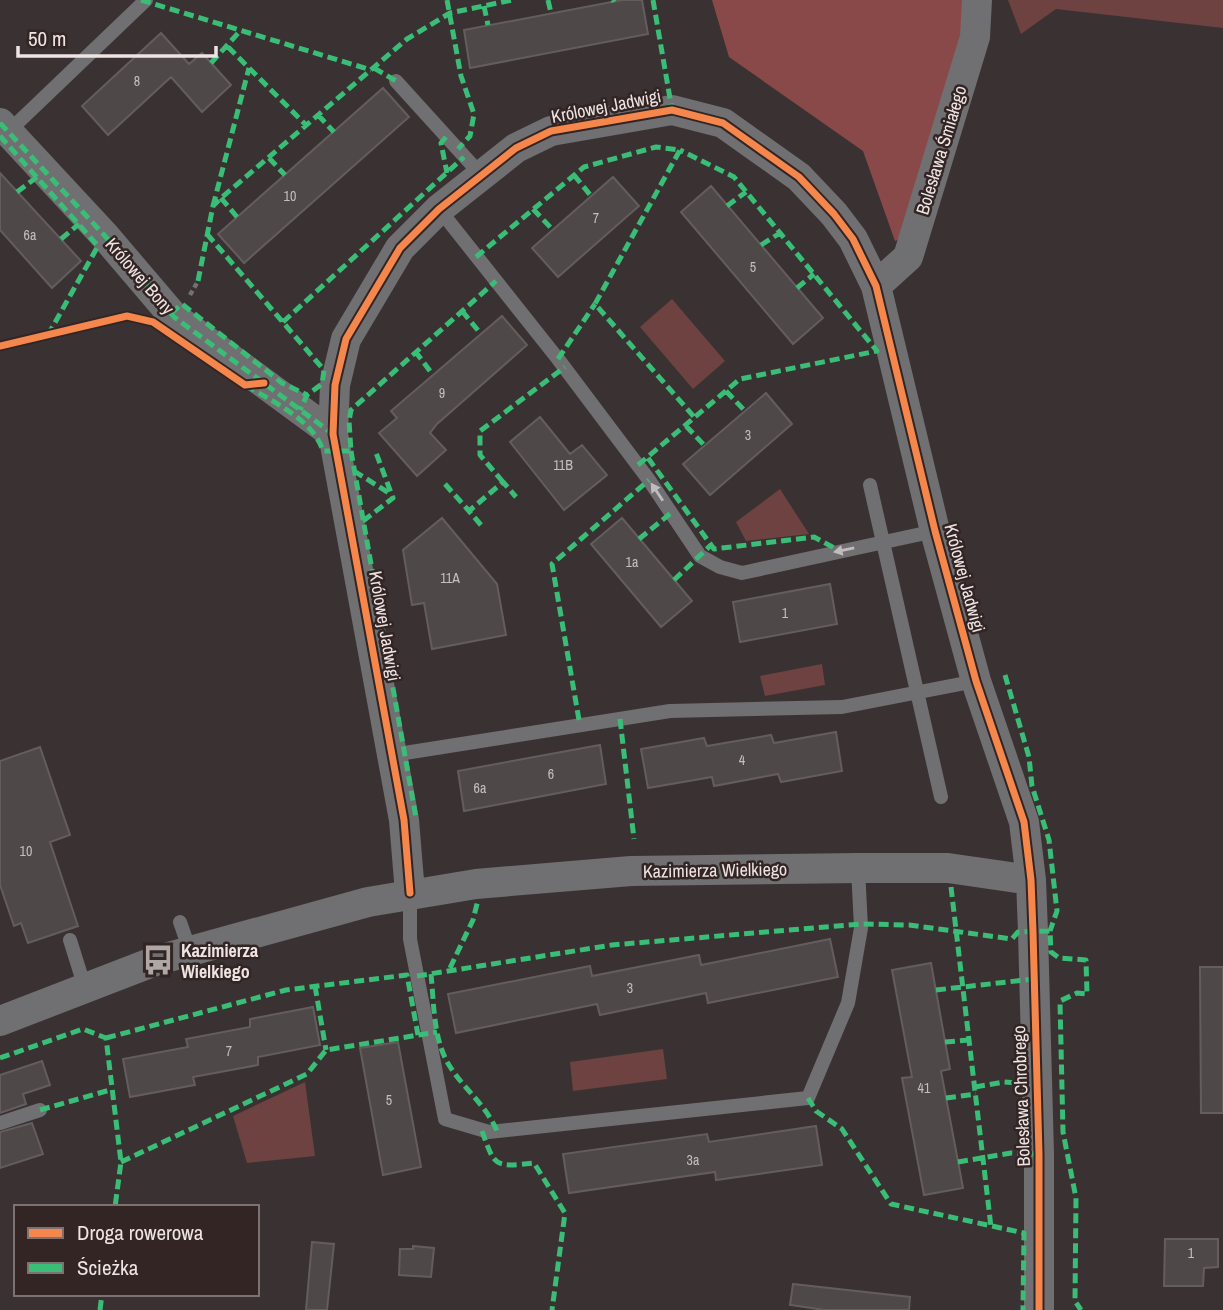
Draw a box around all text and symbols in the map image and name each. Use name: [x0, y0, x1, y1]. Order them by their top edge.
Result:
scale bar: [18, 14, 215, 58]
text: 50 m: [28, 24, 66, 53]
house number: 8: [134, 72, 140, 90]
street label: Bolesława Śmiałego: [909, 82, 973, 218]
street label: Królowej Jadwigi: [549, 83, 663, 129]
house number: 10: [284, 187, 296, 205]
house number: 7: [593, 209, 599, 227]
house number: 6a: [24, 226, 37, 244]
street label: Królowej Bony: [100, 232, 181, 320]
house number: 5: [750, 258, 756, 276]
house number: 9: [439, 384, 445, 402]
house number: 3: [745, 426, 751, 444]
house number: 11B: [553, 456, 573, 474]
one-way arrow: [650, 483, 664, 501]
street label: Królowej Jadwigi: [938, 521, 992, 635]
one-way arrow: [833, 545, 855, 556]
house number: 1a: [626, 553, 639, 571]
street label: Królowej Jadwigi: [363, 569, 407, 683]
house number: 11A: [440, 569, 460, 587]
house number: 1: [782, 604, 789, 622]
house number: 4: [739, 751, 746, 769]
house number: 6: [548, 765, 554, 783]
house number: 6a: [474, 779, 487, 797]
house number: 10: [20, 842, 32, 860]
street label: Kazimierza Wielkiego: [643, 856, 787, 884]
place label: Kazimierza Wielkiego: [181, 938, 259, 984]
bus stop icon: Kazimierza Wielkiego: [141, 943, 175, 977]
house number: 3: [627, 979, 633, 997]
street label: Bolesława Chrobrego: [1006, 1025, 1036, 1167]
house number: 7: [226, 1042, 232, 1060]
house number: 41: [918, 1079, 931, 1097]
house number: 5: [386, 1091, 392, 1109]
house number: 3a: [687, 1151, 700, 1169]
legend: [14, 1205, 259, 1296]
text: Droga rowerowa: [77, 1218, 204, 1247]
house number: 1: [1188, 1244, 1195, 1262]
text: Ścieżka: [77, 1253, 139, 1282]

